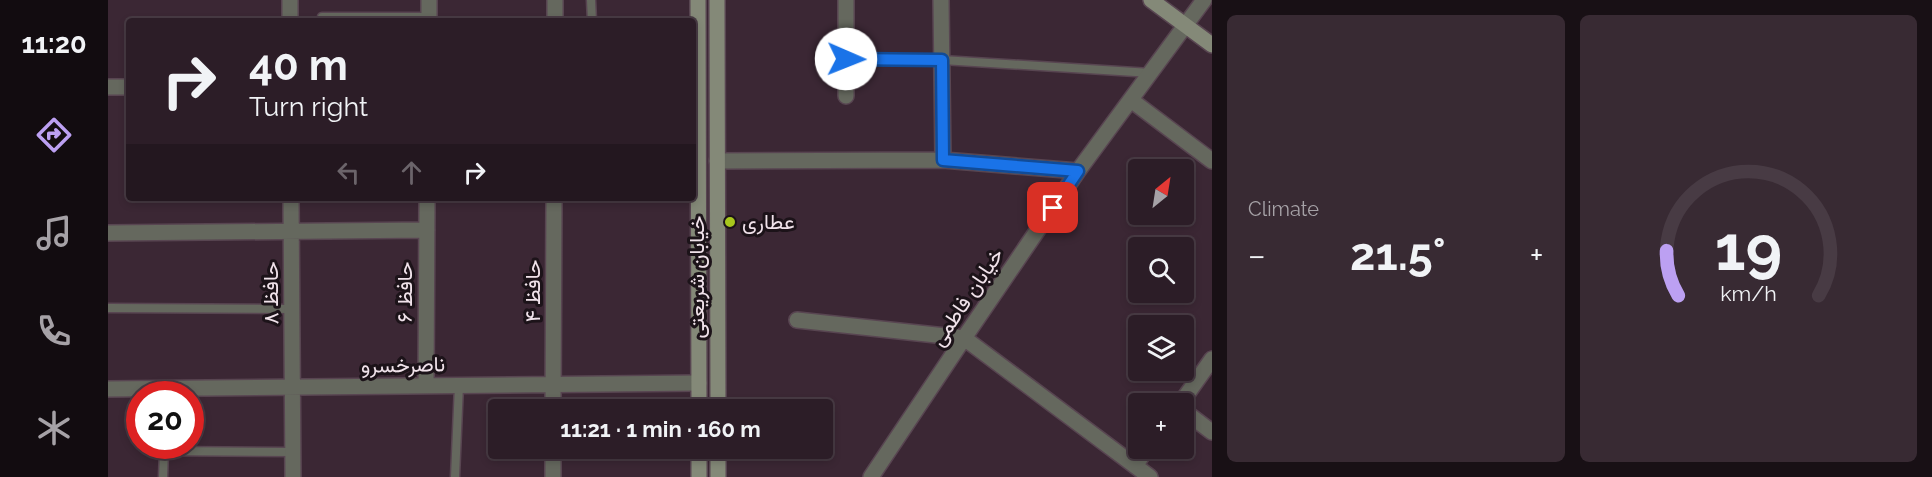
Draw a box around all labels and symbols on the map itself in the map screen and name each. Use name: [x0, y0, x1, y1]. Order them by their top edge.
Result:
position arrow: [814, 27, 878, 91]
north arrow: [1128, 159, 1194, 225]
pin: [1027, 182, 1078, 233]
place label: عطاری: [742, 209, 795, 235]
marker: عطاری: [723, 215, 737, 229]
street label: خیابان شریعتی: [684, 216, 710, 338]
street label: خیابان فاطمی: [925, 243, 1009, 351]
street label: حافظ ۴: [520, 260, 545, 322]
street label: حافظ ۸: [258, 262, 283, 324]
street label: حافظ ۶: [392, 262, 417, 322]
street label: ناصرخسرو: [361, 351, 445, 379]
speed limit sign: 20: [126, 381, 204, 459]

